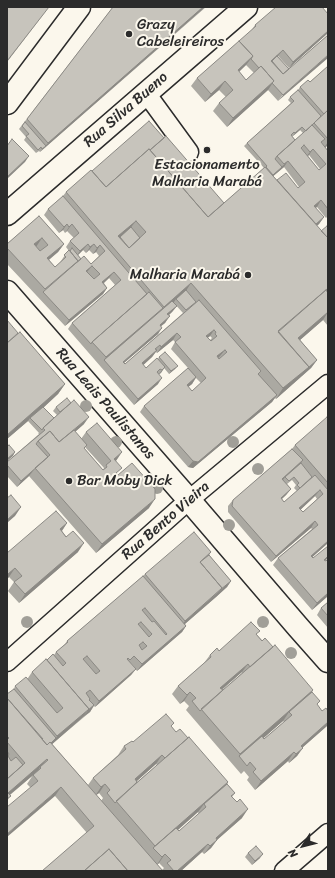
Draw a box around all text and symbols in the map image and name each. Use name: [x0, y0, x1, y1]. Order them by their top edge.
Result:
place label: Grazy Cabeleireiros: [137, 16, 224, 51]
marker: Grazy Cabeleireiros: [124, 29, 134, 39]
street label: Rua Silva Bueno: [80, 69, 172, 151]
marker: Estacionamento Malharia Marabá: [202, 145, 212, 155]
place label: Estacionamento Malharia Marabá: [152, 156, 262, 191]
place label: Malharia Marabá: [130, 266, 240, 284]
marker: Malharia Marabá: [243, 270, 253, 280]
street label: Rua Leais Paulistanos: [52, 345, 158, 463]
place label: Bar Moby Dick: [77, 472, 172, 490]
marker: Bar Moby Dick: [64, 476, 74, 486]
street label: Rua Bento Vieira: [118, 478, 214, 564]
north arrow: [283, 826, 323, 866]
text: N: [283, 845, 303, 862]

